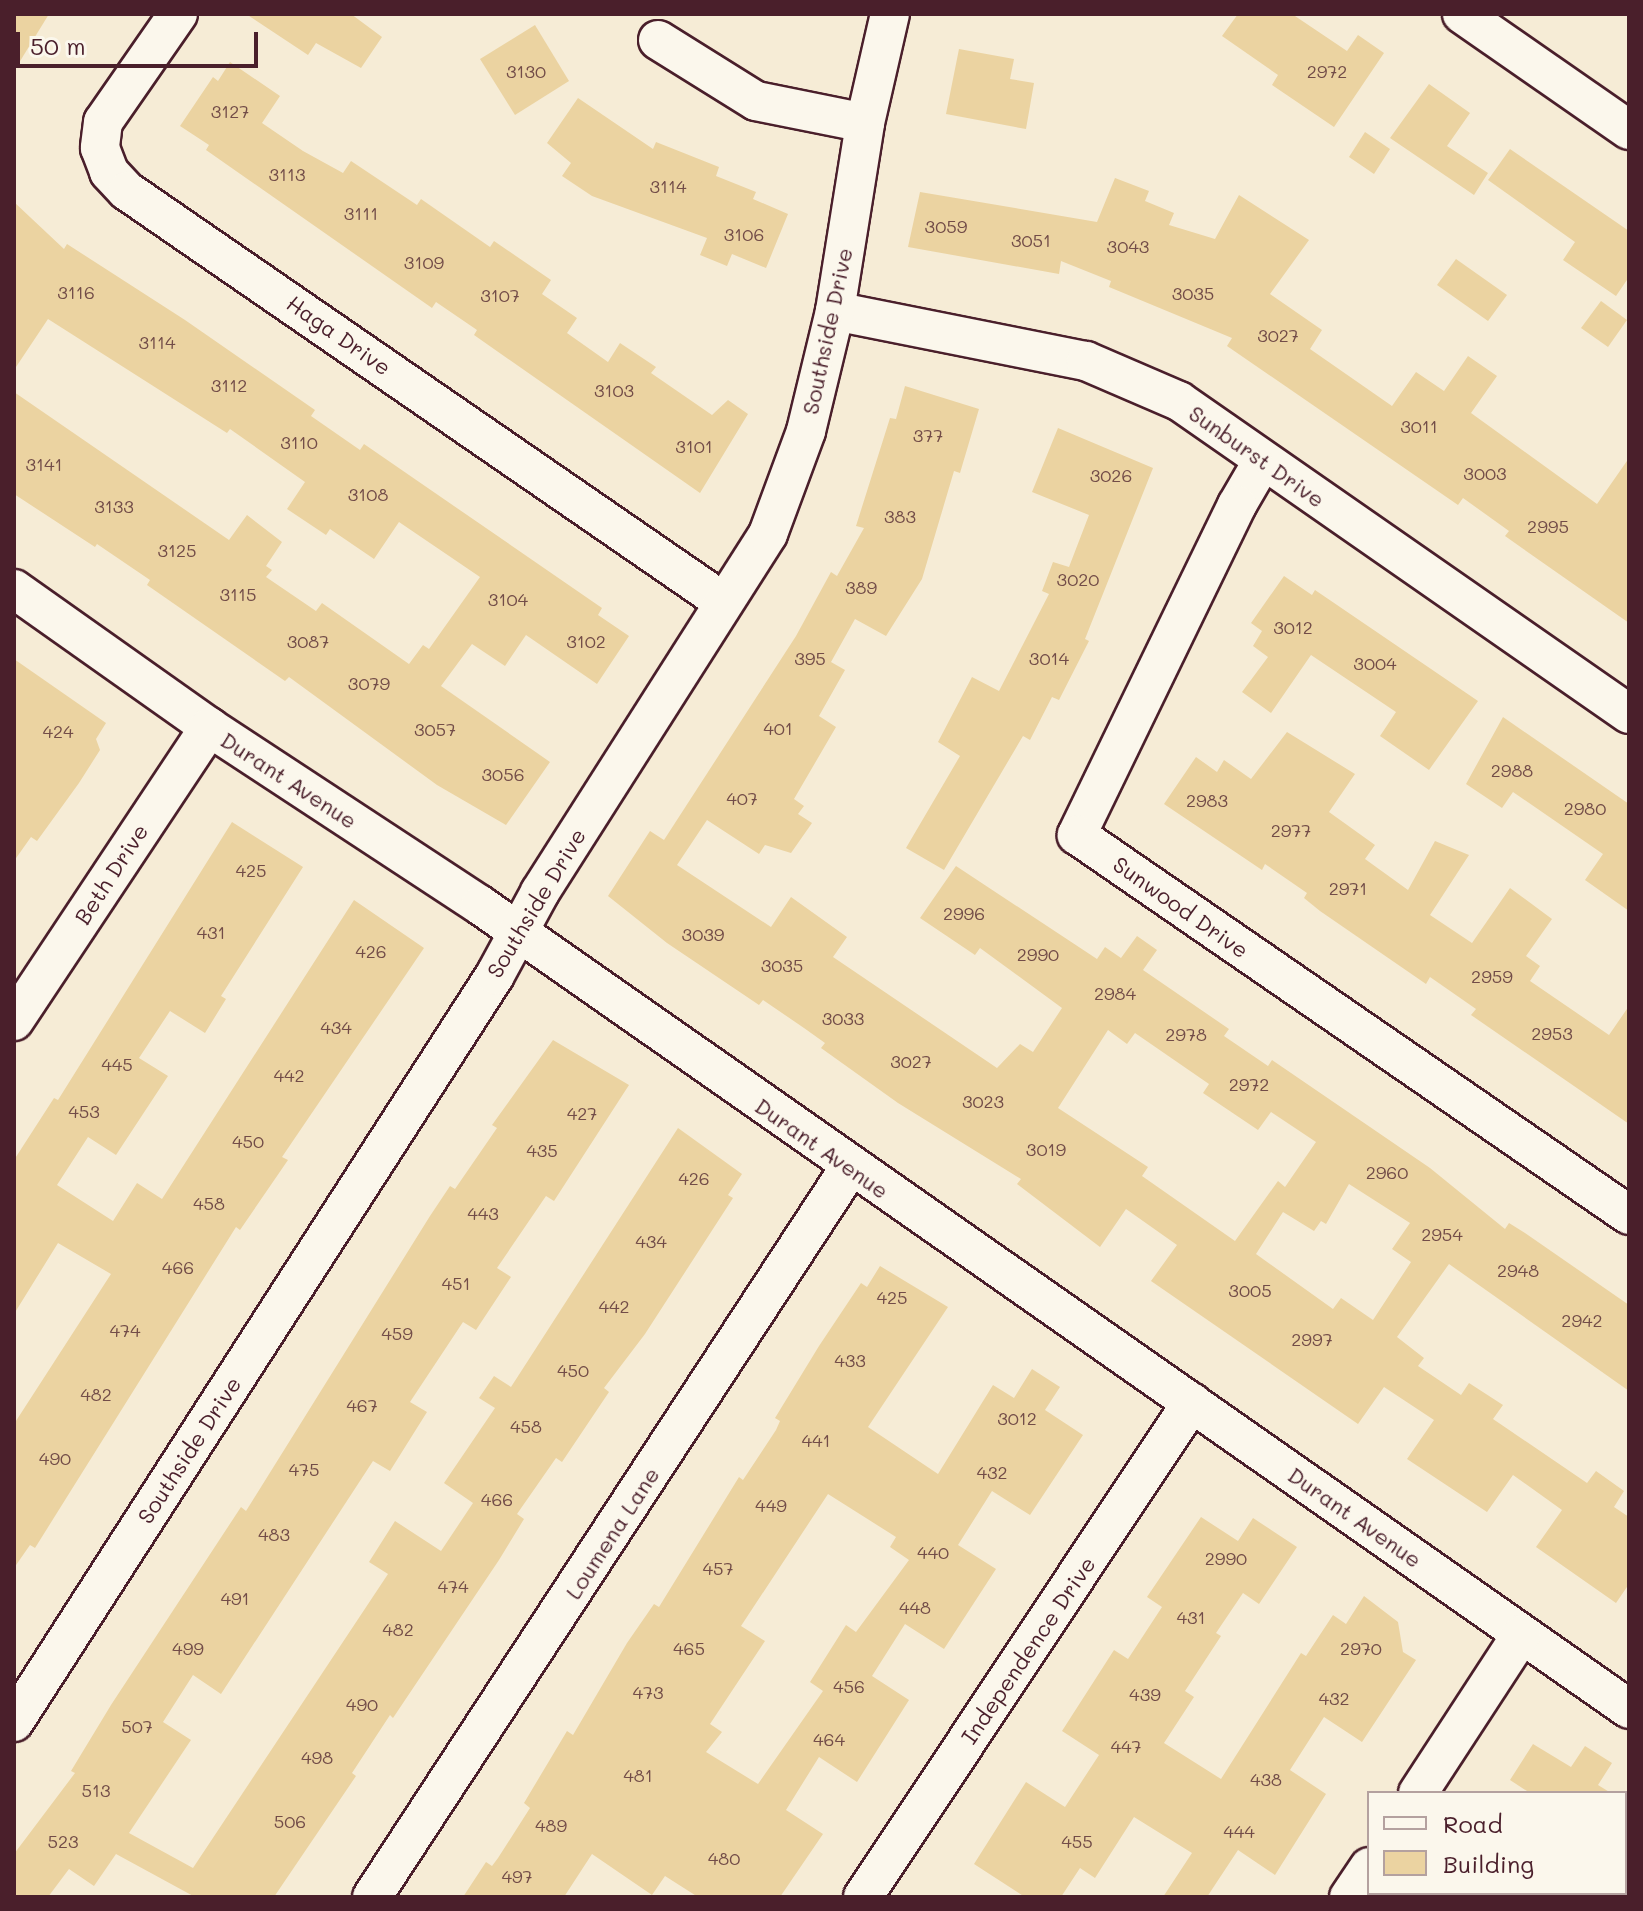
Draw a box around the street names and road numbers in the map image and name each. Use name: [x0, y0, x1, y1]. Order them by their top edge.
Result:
street label: Southside Drive: [796, 245, 858, 417]
street label: Haga Drive: [282, 289, 396, 381]
street label: Sunburst Drive: [1184, 400, 1330, 512]
street label: Durant Avenue: [216, 726, 362, 834]
street label: Beth Drive: [69, 819, 153, 929]
street label: Southside Drive: [481, 823, 591, 983]
street label: Sunwood Drive: [1108, 851, 1254, 963]
street label: Durant Avenue: [750, 1092, 894, 1204]
street label: Southside Drive: [132, 1372, 246, 1528]
street label: Durant Avenue: [1283, 1461, 1427, 1573]
street label: Loumena Lane: [560, 1462, 664, 1604]
street label: Independence Drive: [955, 1551, 1101, 1749]

